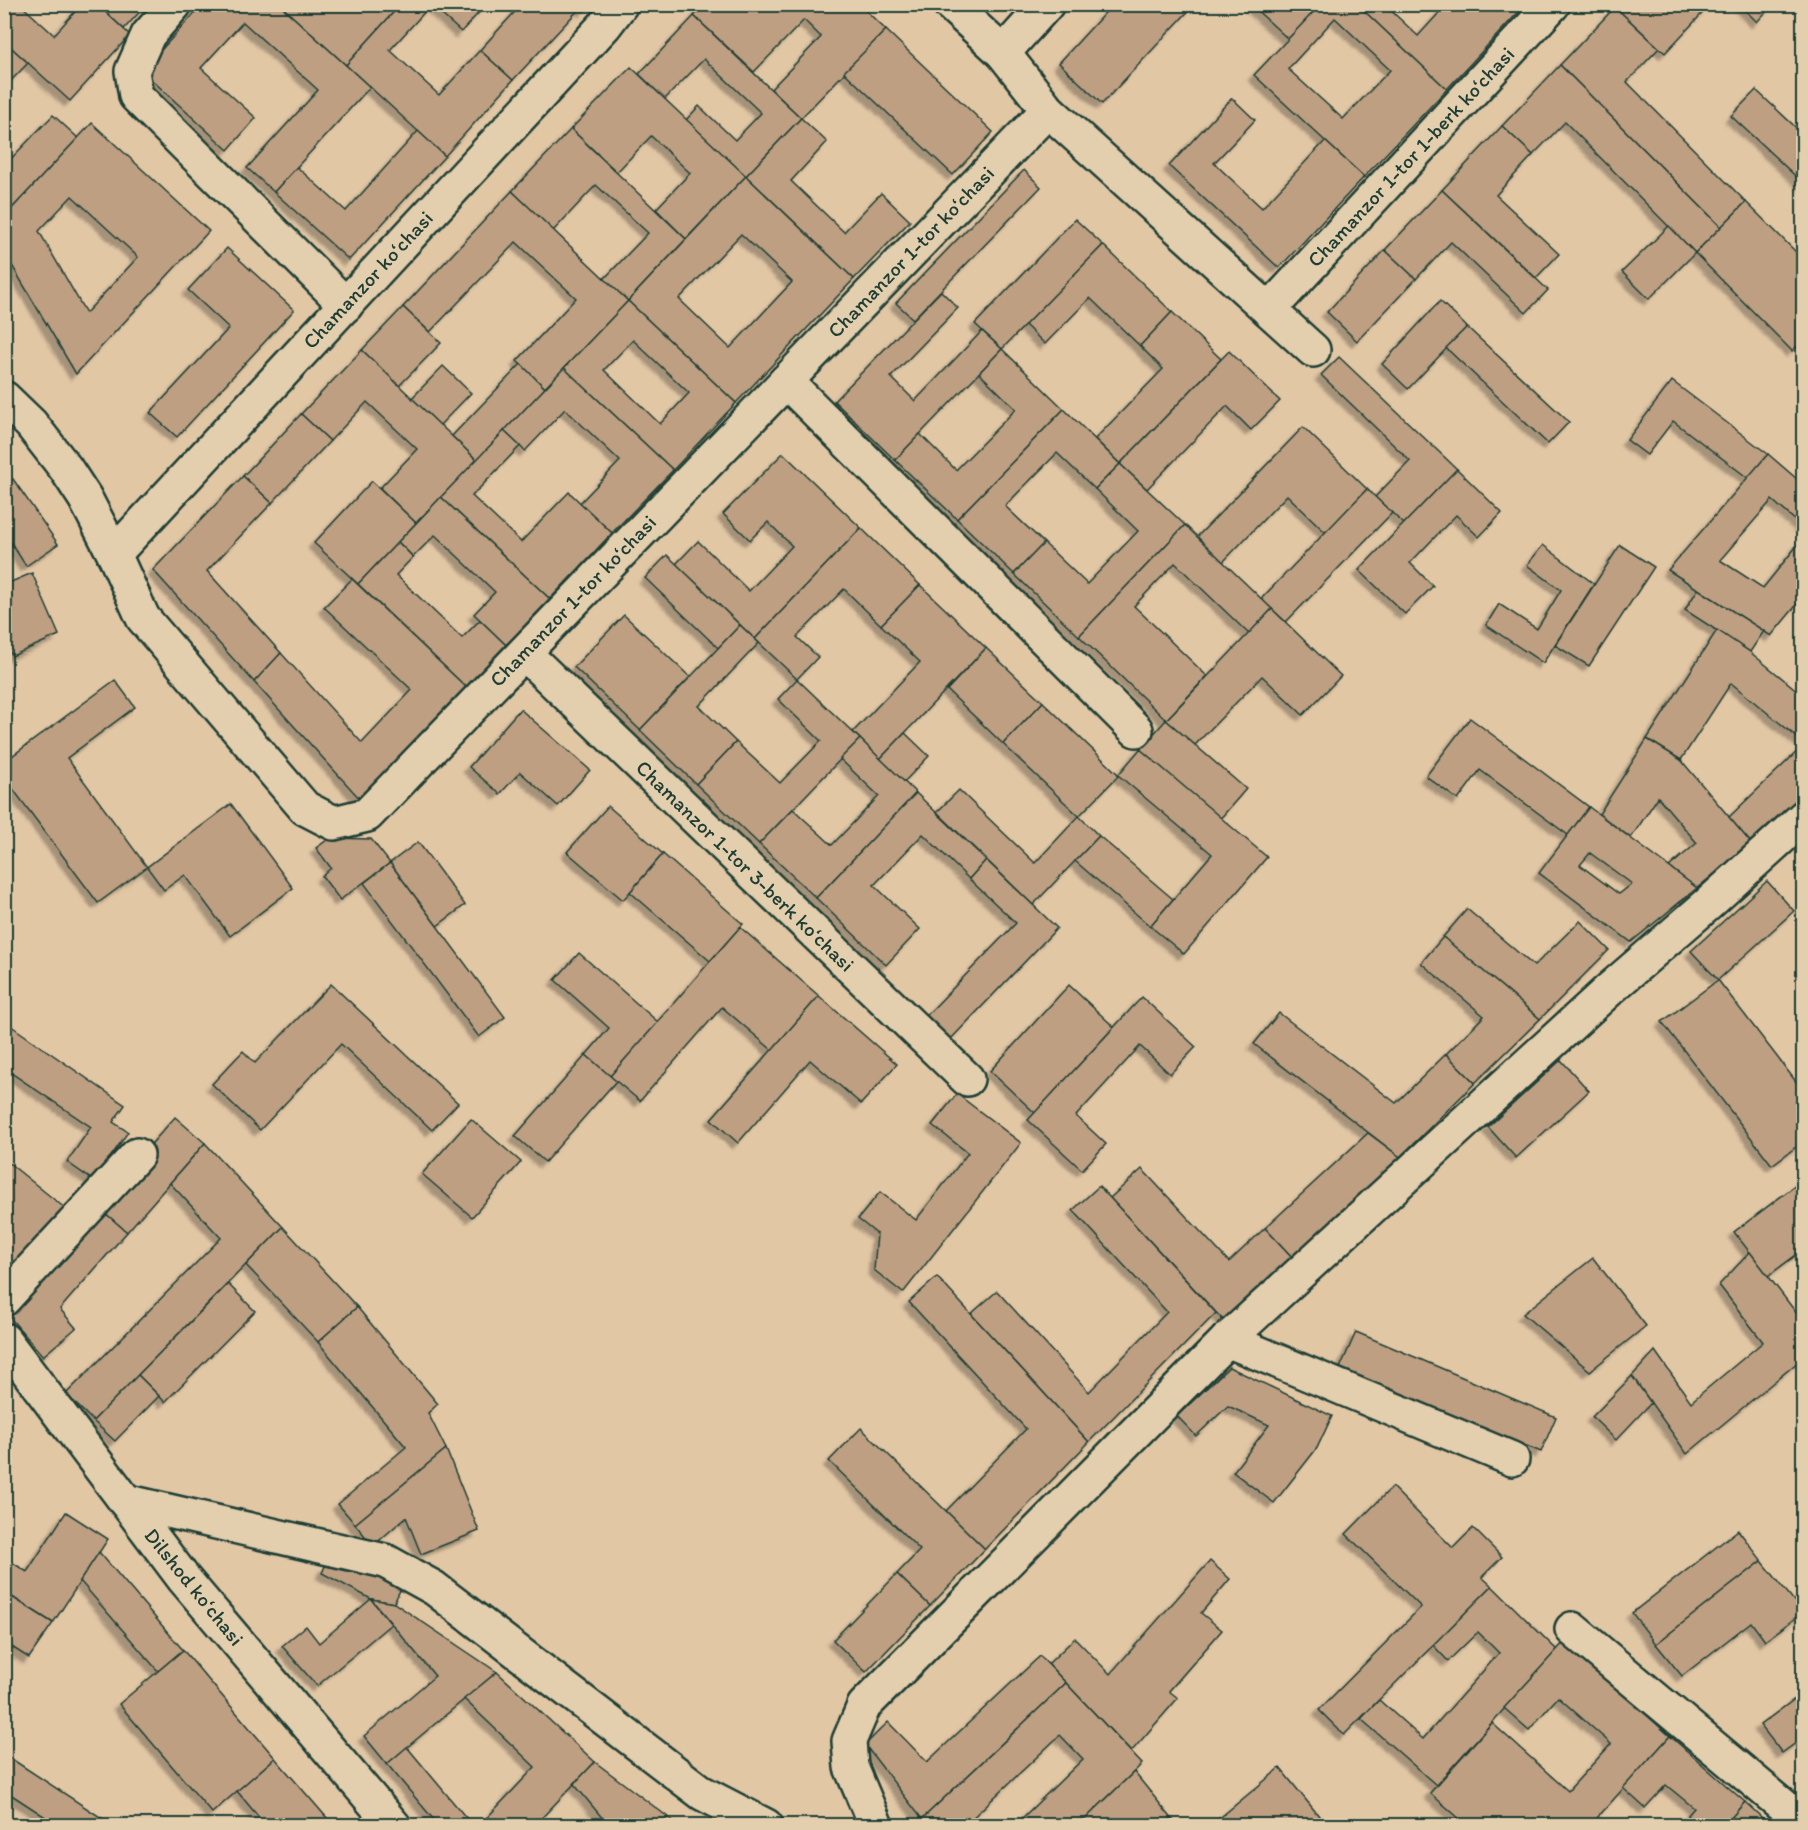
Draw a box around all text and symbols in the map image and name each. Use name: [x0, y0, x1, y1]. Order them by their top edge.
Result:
street label: Chamanzor 1-tor 1-berk koʻchasi: [1302, 41, 1519, 272]
street label: Chamanzor 1-tor koʻchasi: [822, 161, 999, 343]
street label: Chamanzor koʻchasi: [297, 206, 438, 354]
street label: Chamanzor 1-tor koʻchasi: [484, 510, 661, 692]
street label: Chamanzor 1-tor 3-berk koʻchasi: [631, 755, 860, 977]
street label: Dilshod koʻchasi: [139, 1523, 249, 1650]

